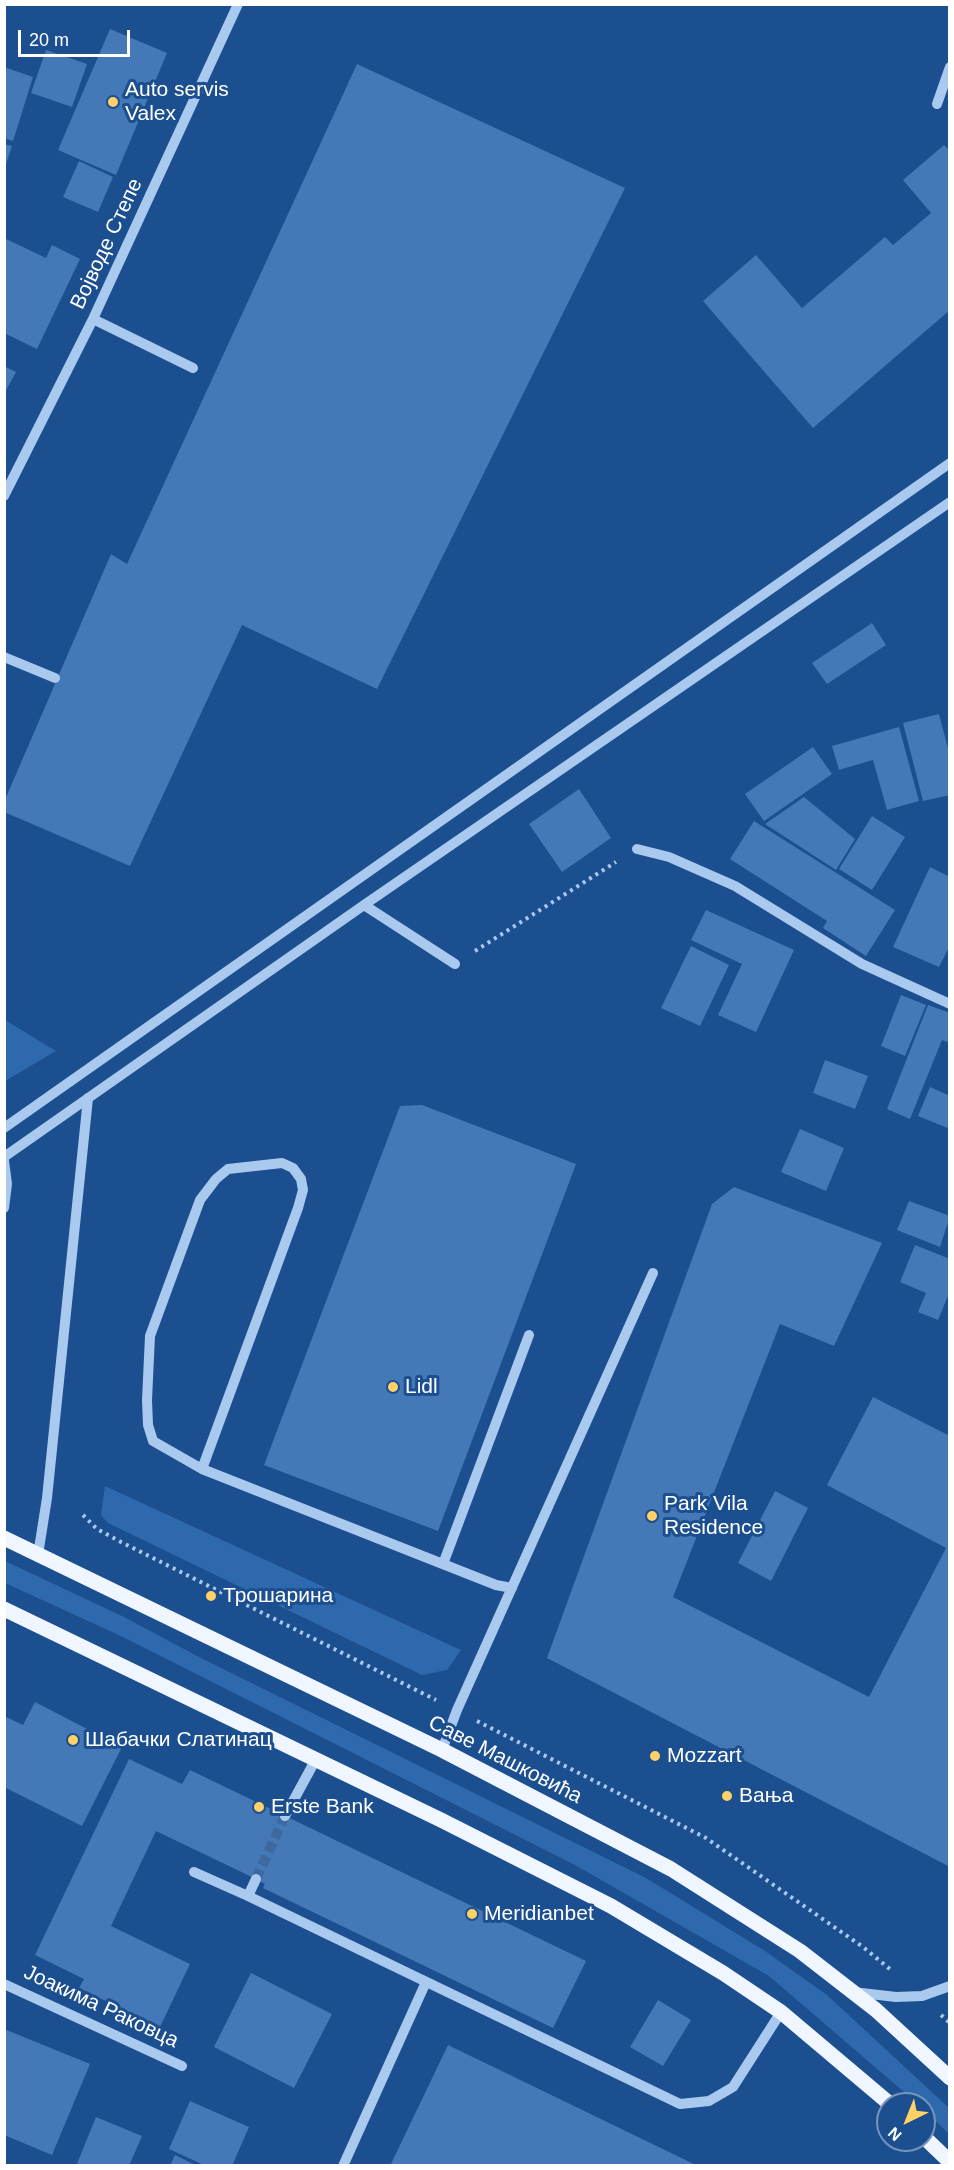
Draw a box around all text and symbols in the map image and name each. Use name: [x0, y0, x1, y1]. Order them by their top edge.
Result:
scale bar: [21, 18, 134, 56]
text: 20 m: [29, 30, 69, 50]
place label: Auto servis Valex: [125, 77, 229, 127]
marker: Auto servis Valex: [106, 95, 120, 109]
street label: Војводе Степе: [66, 175, 148, 313]
place label: Lidl: [405, 1374, 438, 1400]
marker: Lidl: [386, 1380, 400, 1394]
place label: Park Vila Residence: [664, 1491, 763, 1541]
marker: Park Vila Residence: [645, 1509, 659, 1523]
place label: Трошарина: [223, 1583, 333, 1609]
marker: Трошарина: [204, 1589, 218, 1603]
street label: Саве Машковића: [424, 1710, 586, 1810]
place label: Шабачки Слатинац: [85, 1727, 272, 1753]
marker: Шабачки Слатинац: [66, 1733, 80, 1747]
place label: Mozzart: [667, 1743, 742, 1769]
marker: Mozzart: [648, 1749, 662, 1763]
place label: Вања: [739, 1783, 793, 1809]
marker: Вања: [720, 1789, 734, 1803]
place label: Erste Bank: [271, 1794, 374, 1820]
marker: Erste Bank: [252, 1800, 266, 1814]
place label: Meridianbet: [484, 1901, 594, 1927]
marker: Meridianbet: [465, 1907, 479, 1921]
street label: Јоакима Раковца: [20, 1960, 182, 2054]
north arrow: [876, 2092, 936, 2152]
text: N: [885, 2124, 905, 2144]

